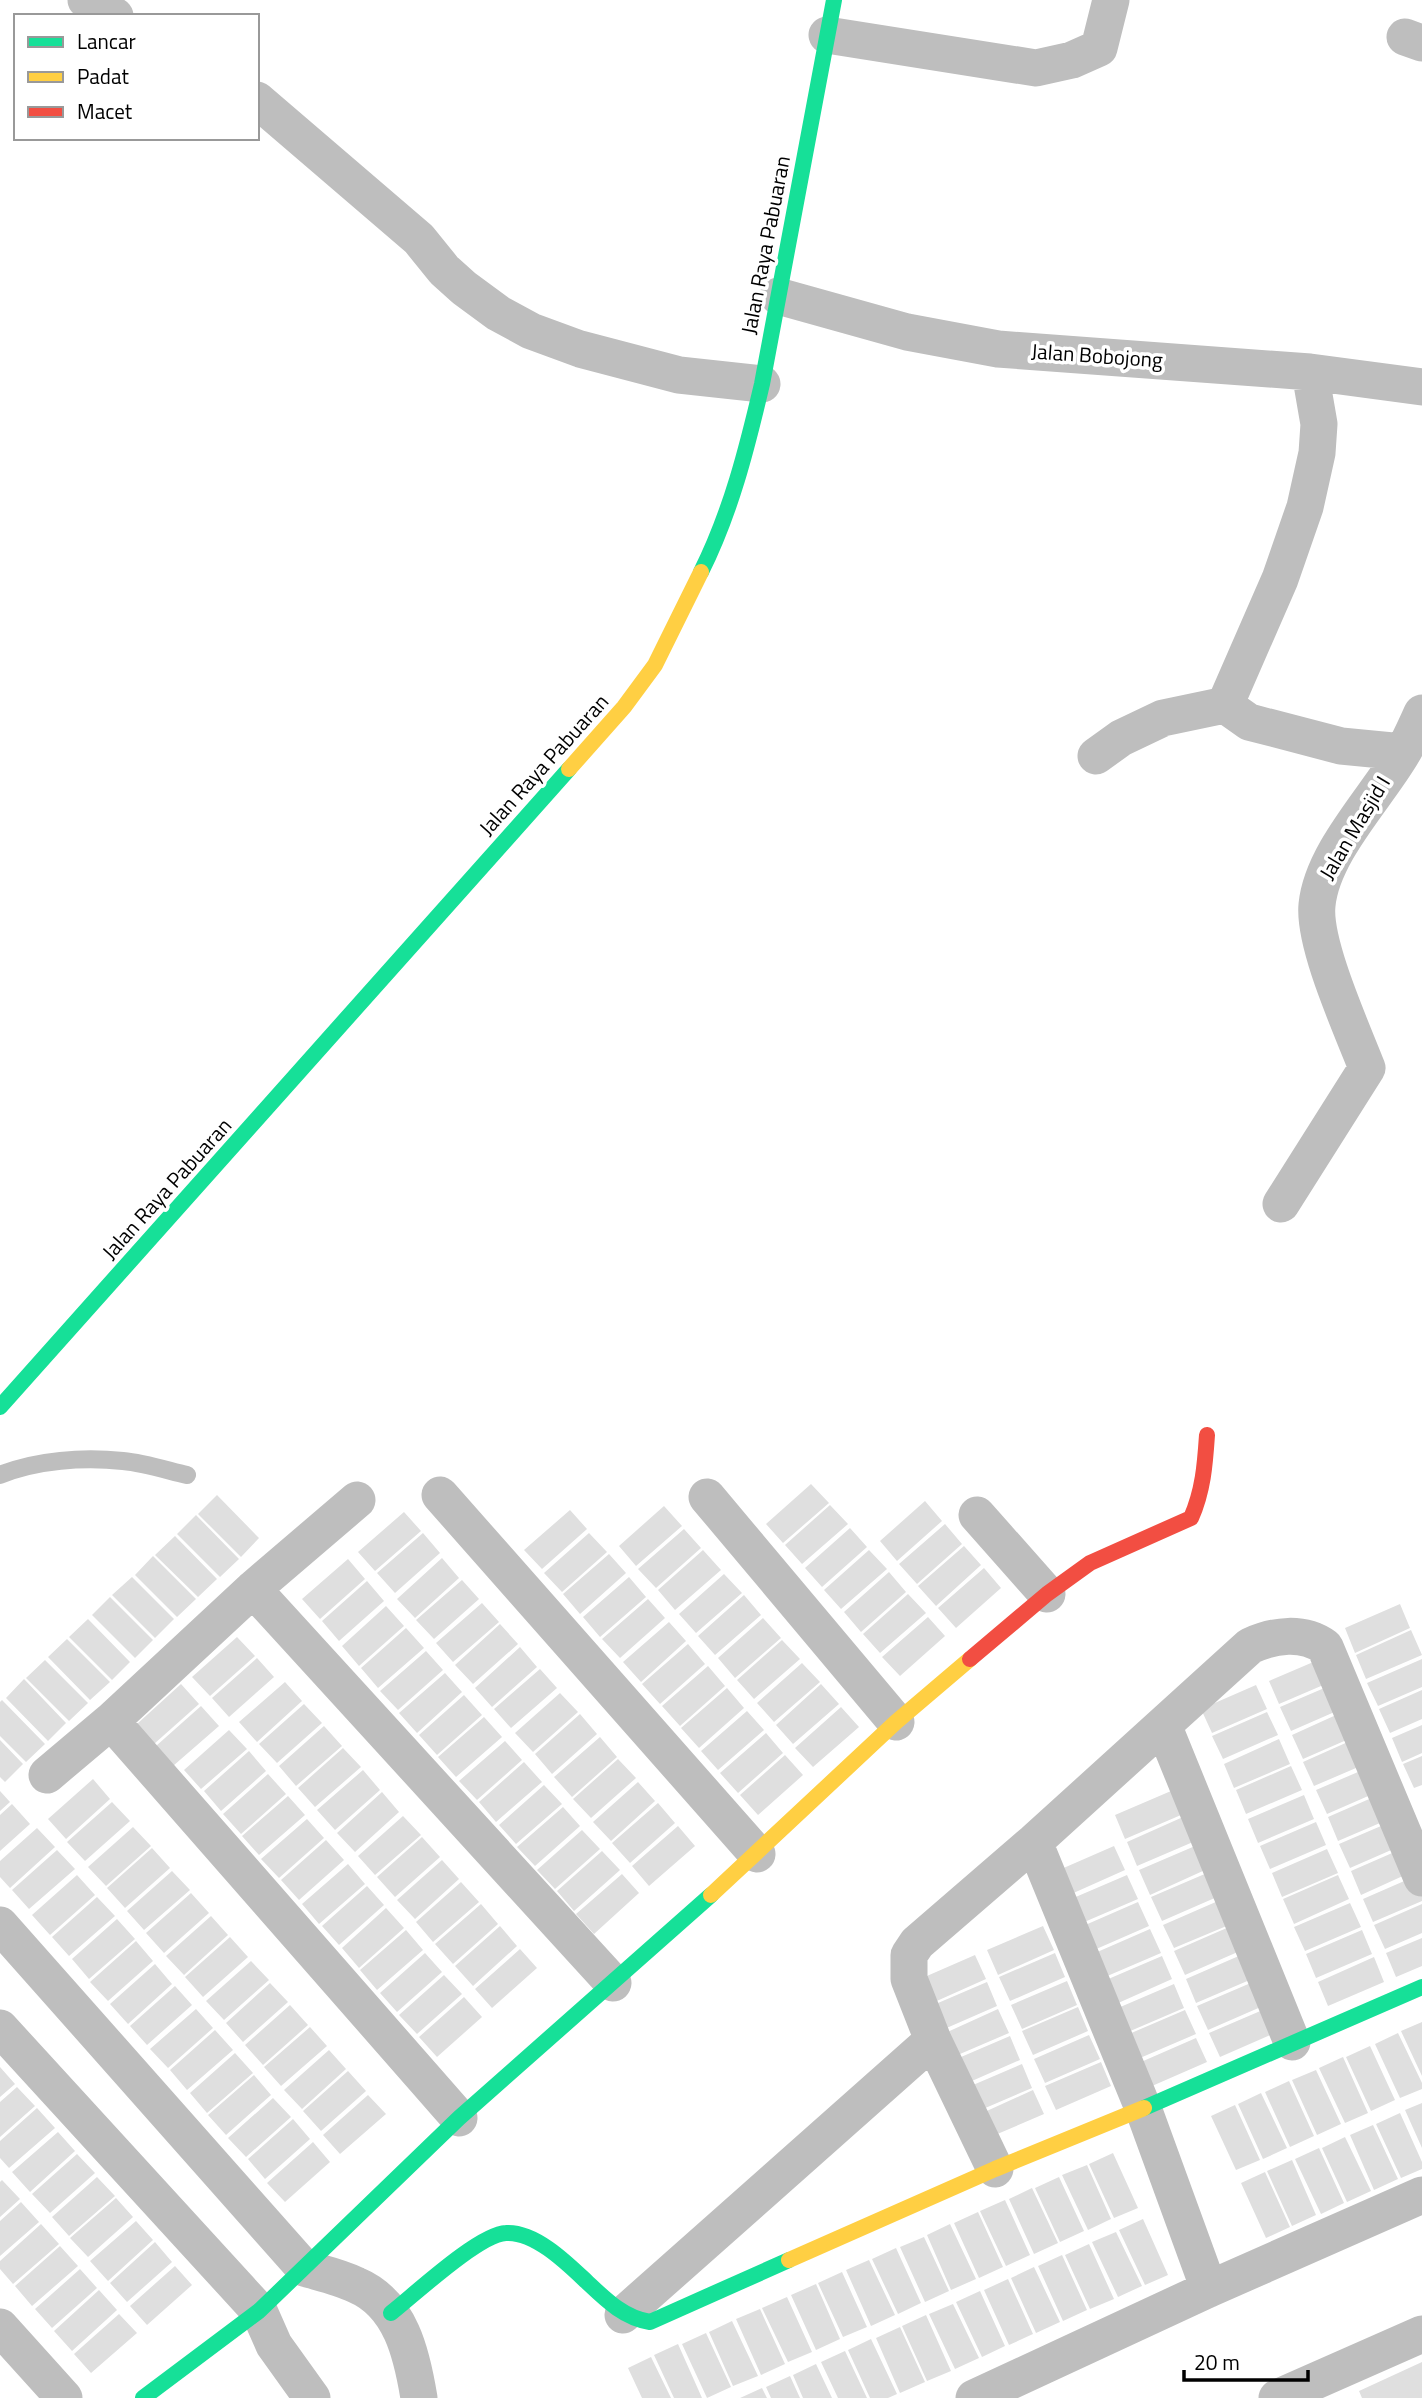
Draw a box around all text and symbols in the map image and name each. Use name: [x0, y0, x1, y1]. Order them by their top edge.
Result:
legend: [14, 14, 259, 140]
text: Lancar: [77, 25, 136, 57]
text: Padat: [77, 60, 129, 92]
text: Macet: [77, 95, 133, 127]
street label: Jalan Raya Pabuaran: [732, 153, 798, 337]
street label: Jalan Bobojong: [1030, 334, 1164, 376]
street label: Jalan Raya Pabuaran: [471, 686, 616, 842]
street label: Jalan Masjid I: [1311, 770, 1398, 885]
street label: Jalan Raya Pabuaran: [94, 1110, 239, 1266]
scale bar: [1184, 2338, 1308, 2382]
text: 20 m: [1194, 2346, 1240, 2378]

